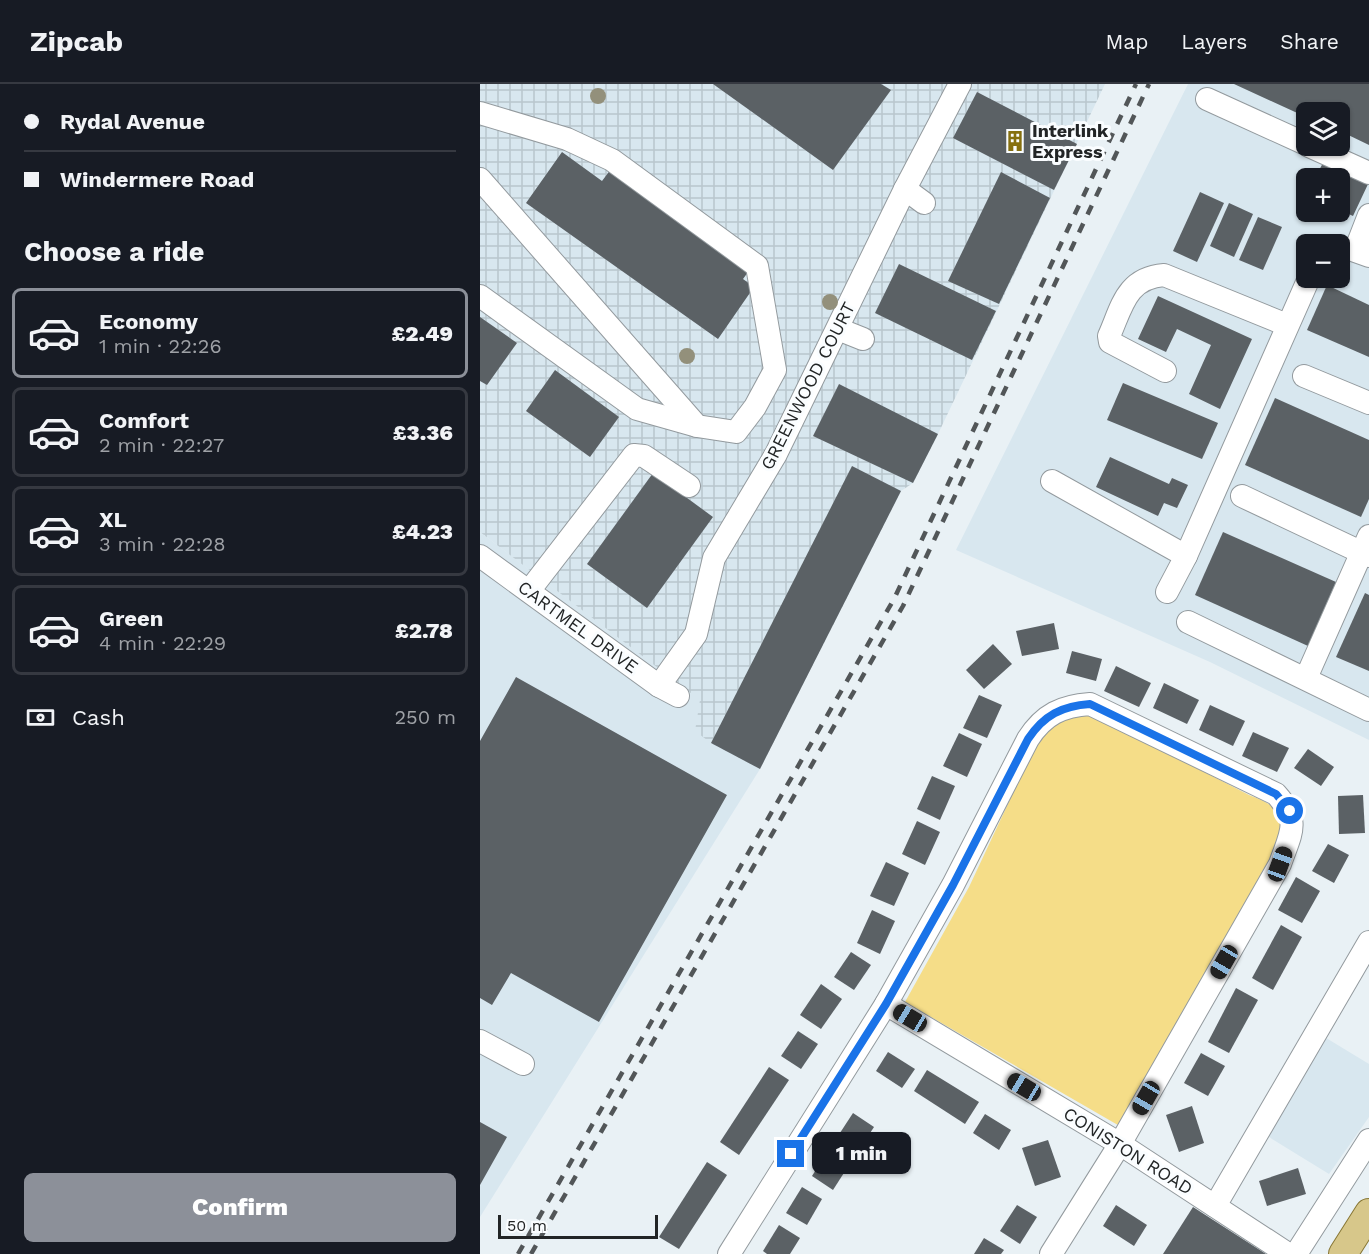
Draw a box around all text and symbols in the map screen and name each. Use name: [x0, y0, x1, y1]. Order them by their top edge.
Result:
text: Zipcab: [30, 25, 123, 58]
text: Map: [1105, 29, 1148, 54]
text: Layers: [1181, 29, 1247, 54]
text: Share: [1280, 29, 1339, 54]
map controls: [1296, 102, 1350, 288]
button: layers: [1296, 102, 1350, 156]
text: Rydal Avenue: [60, 109, 205, 134]
place label: Interlink Express: [1032, 120, 1109, 162]
building icon: Interlink Express: [1003, 129, 1027, 153]
text: Windermere Road: [60, 167, 254, 192]
button: +: [1296, 168, 1350, 222]
button: −: [1296, 234, 1350, 288]
text: Choose a ride: [24, 236, 204, 268]
street label: GREENWOOD COURT: [756, 298, 859, 473]
icon: car: [27, 306, 81, 360]
text: Economy: [99, 309, 198, 334]
text: £2.49: [392, 321, 453, 346]
text: 1 min · 22:26: [99, 334, 222, 358]
icon: car: [27, 405, 81, 459]
text: Comfort: [99, 408, 189, 433]
text: £3.36: [393, 420, 453, 445]
text: 2 min · 22:27: [99, 433, 224, 457]
icon: car: [27, 504, 81, 558]
text: XL: [99, 507, 127, 532]
text: £4.23: [392, 519, 453, 544]
text: 3 min · 22:28: [99, 532, 226, 556]
street label: CARTMEL DRIVE: [514, 576, 642, 677]
icon: car: [27, 603, 81, 657]
text: Green: [99, 606, 163, 631]
text: £2.78: [395, 618, 453, 643]
text: 4 min · 22:29: [99, 631, 226, 655]
icon: cash: [24, 701, 57, 734]
text: Cash: [72, 705, 125, 730]
text: 250 m: [394, 705, 456, 729]
route start: [1276, 797, 1303, 824]
car: [1265, 844, 1295, 884]
car: [1207, 942, 1241, 982]
car: [890, 1001, 930, 1035]
car: [1004, 1070, 1044, 1104]
car: [1129, 1078, 1163, 1118]
street label: CONISTON ROAD: [1060, 1102, 1197, 1199]
callout: 1 min: [812, 1133, 911, 1175]
route end: [777, 1140, 804, 1167]
text: 1 min: [836, 1141, 887, 1165]
button: Confirm: [24, 1173, 456, 1242]
scale bar: [498, 1212, 658, 1240]
text: 50 m: [507, 1216, 547, 1235]

